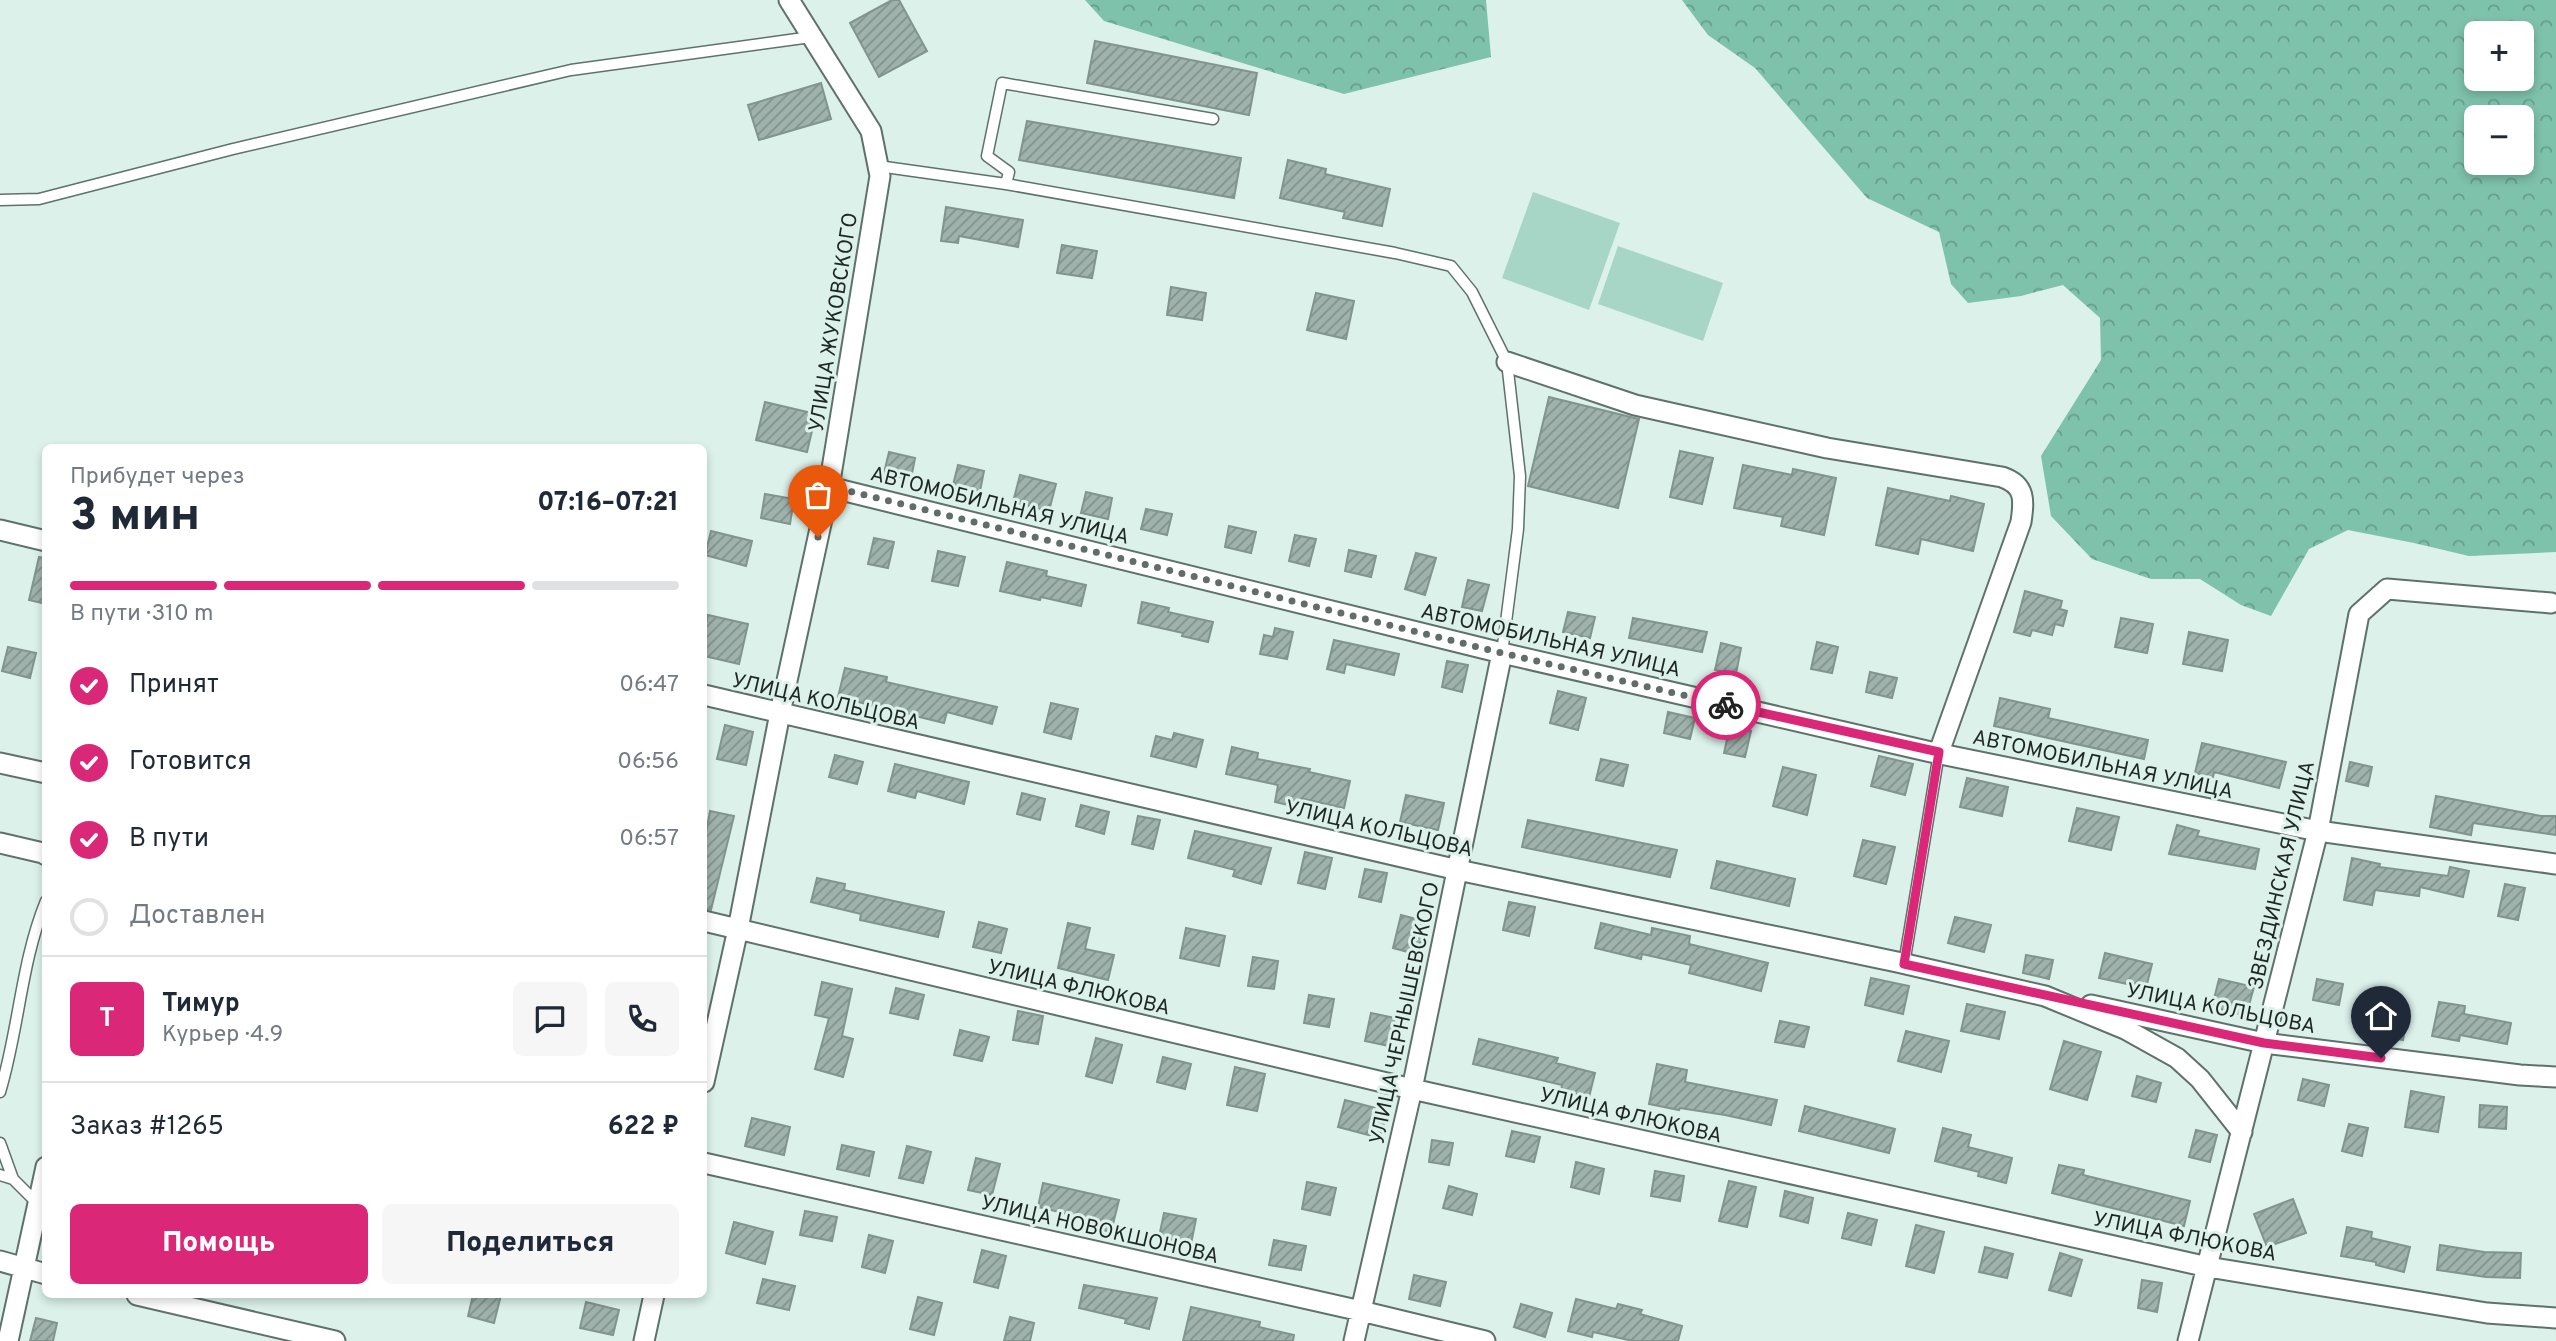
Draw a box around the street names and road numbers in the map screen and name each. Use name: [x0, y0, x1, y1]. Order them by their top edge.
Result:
street label: УЛИЦА ЖУКОВСКОГО: [804, 211, 865, 434]
street label: АВТОМОБИЛЬНАЯ УЛИЦА: [867, 461, 1132, 552]
street label: АВТОМОБИЛЬНАЯ УЛИЦА: [1418, 598, 1683, 685]
street label: УЛИЦА КОЛЬЦОВА: [729, 668, 922, 737]
street label: АВТОМОБИЛЬНАЯ УЛИЦА: [1970, 725, 2236, 806]
street label: ЗВЕЗДИНСКАЯ УЛИЦА: [2243, 758, 2322, 992]
street label: УЛИЦА КОЛЬЦОВА: [1282, 795, 1475, 864]
street label: УЛИЦА ЧЕРНЫШЕВСКОГО: [1364, 880, 1447, 1147]
street label: УЛИЦА ФЛЮКОВА: [985, 954, 1173, 1023]
street label: УЛИЦА КОЛЬЦОВА: [2124, 978, 2318, 1041]
street label: УЛИЦА ФЛЮКОВА: [1537, 1082, 1725, 1151]
street label: УЛИЦА НОВОКШОНОВА: [978, 1190, 1221, 1271]
street label: УЛИЦА ФЛЮКОВА: [2091, 1206, 2279, 1269]

